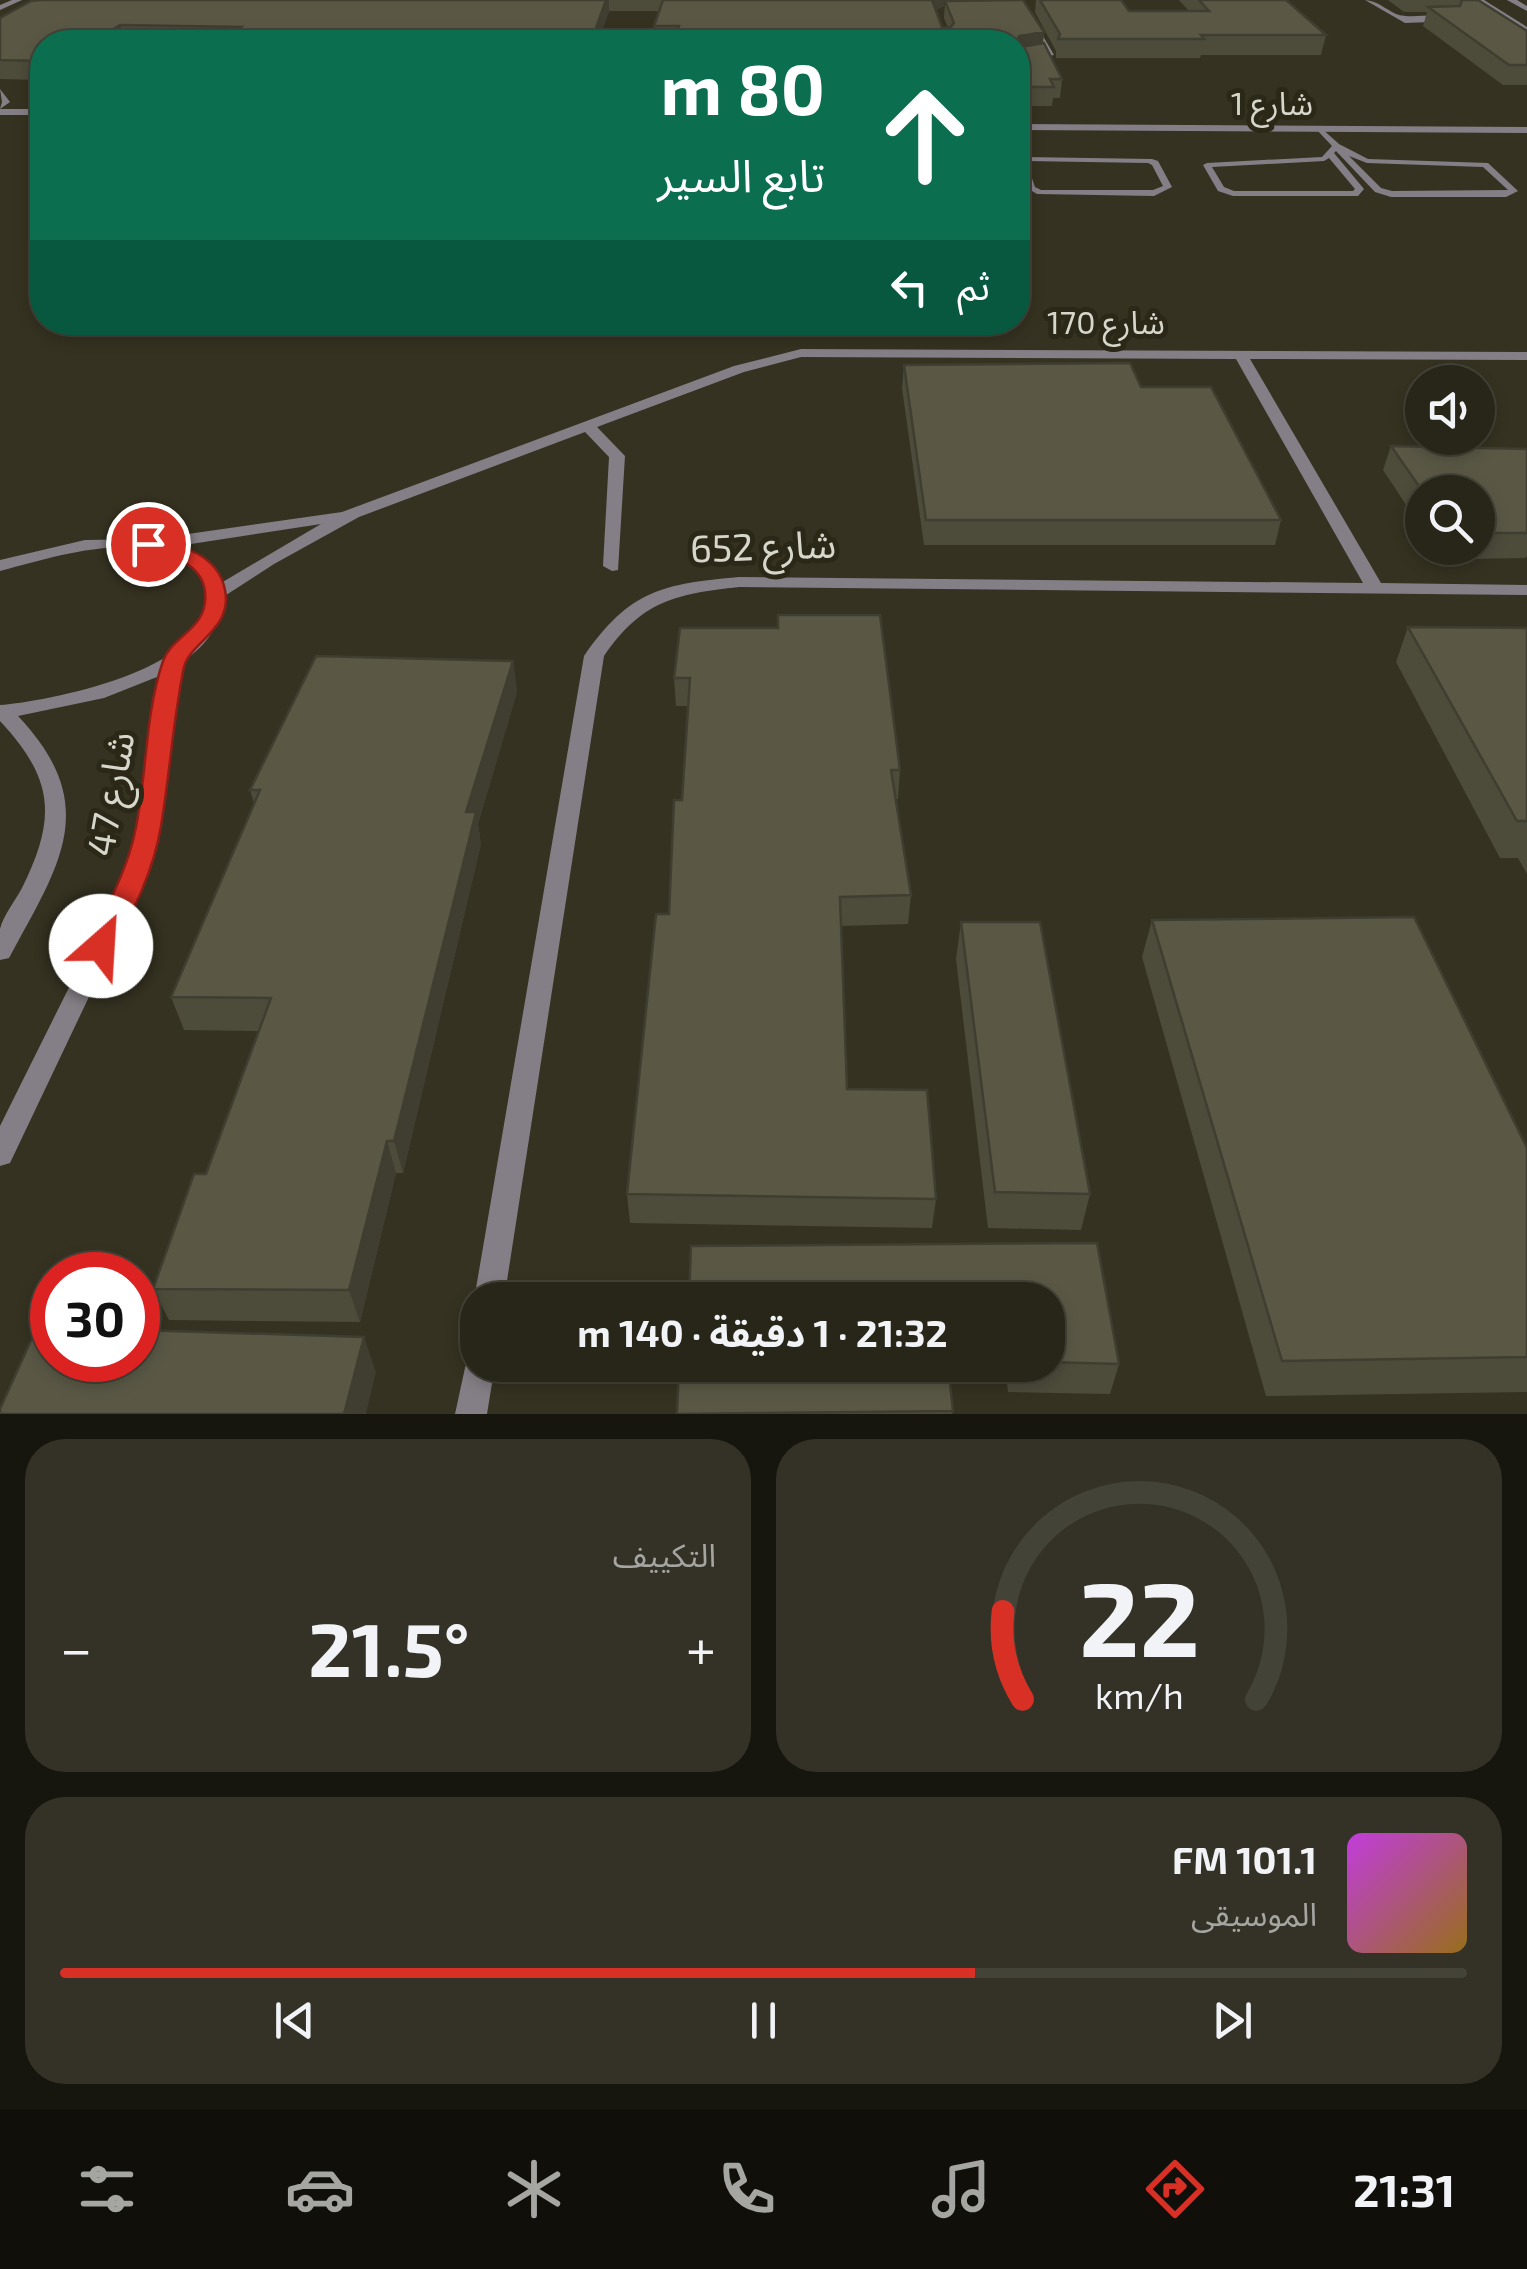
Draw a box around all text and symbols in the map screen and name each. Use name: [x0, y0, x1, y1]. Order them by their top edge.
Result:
text: 80 m: [660, 45, 825, 129]
icon: ahead: [860, 70, 990, 200]
street label: شارع 1: [1231, 83, 1313, 128]
text: تابع السير: [657, 147, 825, 201]
icon: left: [882, 260, 937, 315]
text: ثم: [957, 262, 990, 308]
street label: شارع 170: [1047, 302, 1165, 347]
map controls: [1405, 365, 1495, 565]
button: sound: [1405, 365, 1495, 455]
button: search: [1405, 475, 1495, 565]
pin: [106, 502, 191, 587]
icon: arrive: [121, 517, 176, 572]
street label: شارع 652: [689, 519, 837, 578]
street label: شارع 47: [75, 728, 149, 861]
position arrow: [49, 894, 153, 998]
speed limit sign: 30: [30, 1252, 160, 1382]
text: 21:32 · 1 دقيقة · 140 m: [577, 1309, 948, 1355]
text: التكييف: [613, 1535, 716, 1573]
text: 22: [1079, 1553, 1199, 1678]
text: 21.5°: [308, 1602, 470, 1692]
text: −: [60, 1614, 92, 1680]
text: +: [686, 1614, 716, 1680]
text: km/h: [1095, 1673, 1183, 1716]
text: 101.1 FM: [1172, 1836, 1317, 1882]
text: الموسيقى: [1191, 1894, 1317, 1932]
icon: previous: [267, 1993, 322, 2048]
icon: pause: [736, 1993, 791, 2048]
icon: next: [1205, 1993, 1260, 2048]
icon: filters: [72, 2154, 142, 2224]
icon: car: [285, 2154, 355, 2224]
icon: climate: [499, 2154, 569, 2224]
icon: phone: [712, 2154, 782, 2224]
icon: music: [926, 2154, 996, 2224]
icon: directions: [1140, 2154, 1210, 2224]
text: 21:31: [1353, 2162, 1455, 2216]

